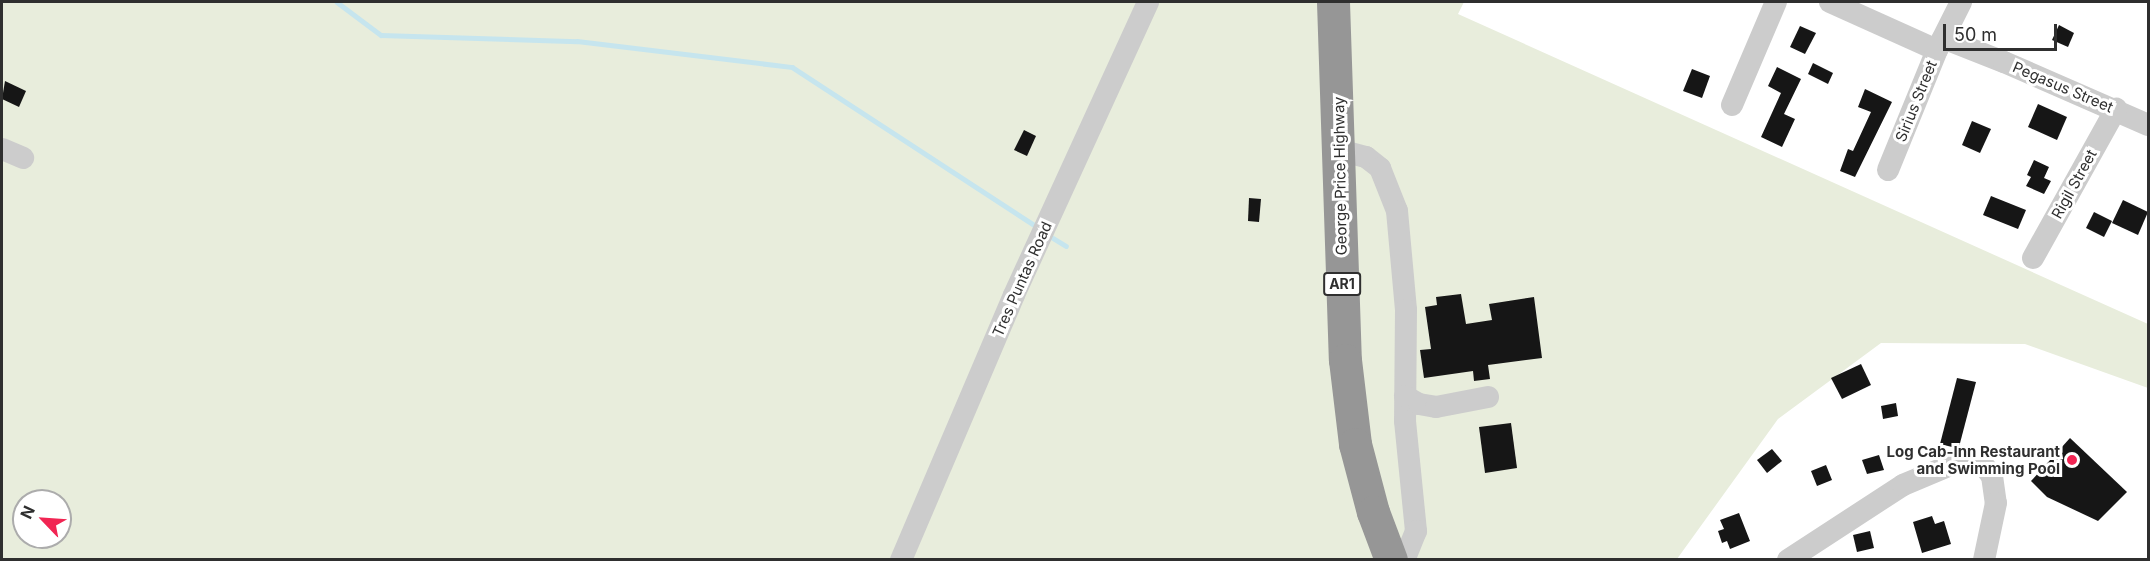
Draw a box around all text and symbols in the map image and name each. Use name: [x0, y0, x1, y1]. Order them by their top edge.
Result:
scale bar: [1946, 12, 2060, 50]
text: 50 m: [1954, 24, 1997, 45]
street label: Sirius Street: [1892, 58, 1940, 144]
street label: Pegasus Street: [2010, 58, 2116, 116]
street label: George Price Highway: [1330, 96, 1350, 256]
street label: Rigil Street: [2048, 146, 2100, 222]
street label: Tres Puntas Road: [989, 219, 1055, 339]
road number: AR1: [1322, 273, 1362, 295]
place label: Log Cab-Inn Restaurant and Swimming Pool: [1887, 442, 2060, 477]
marker: Log Cab-Inn Restaurant and Swimming Pool: [2065, 453, 2079, 467]
north arrow: [12, 489, 72, 549]
text: N: [16, 502, 39, 522]

